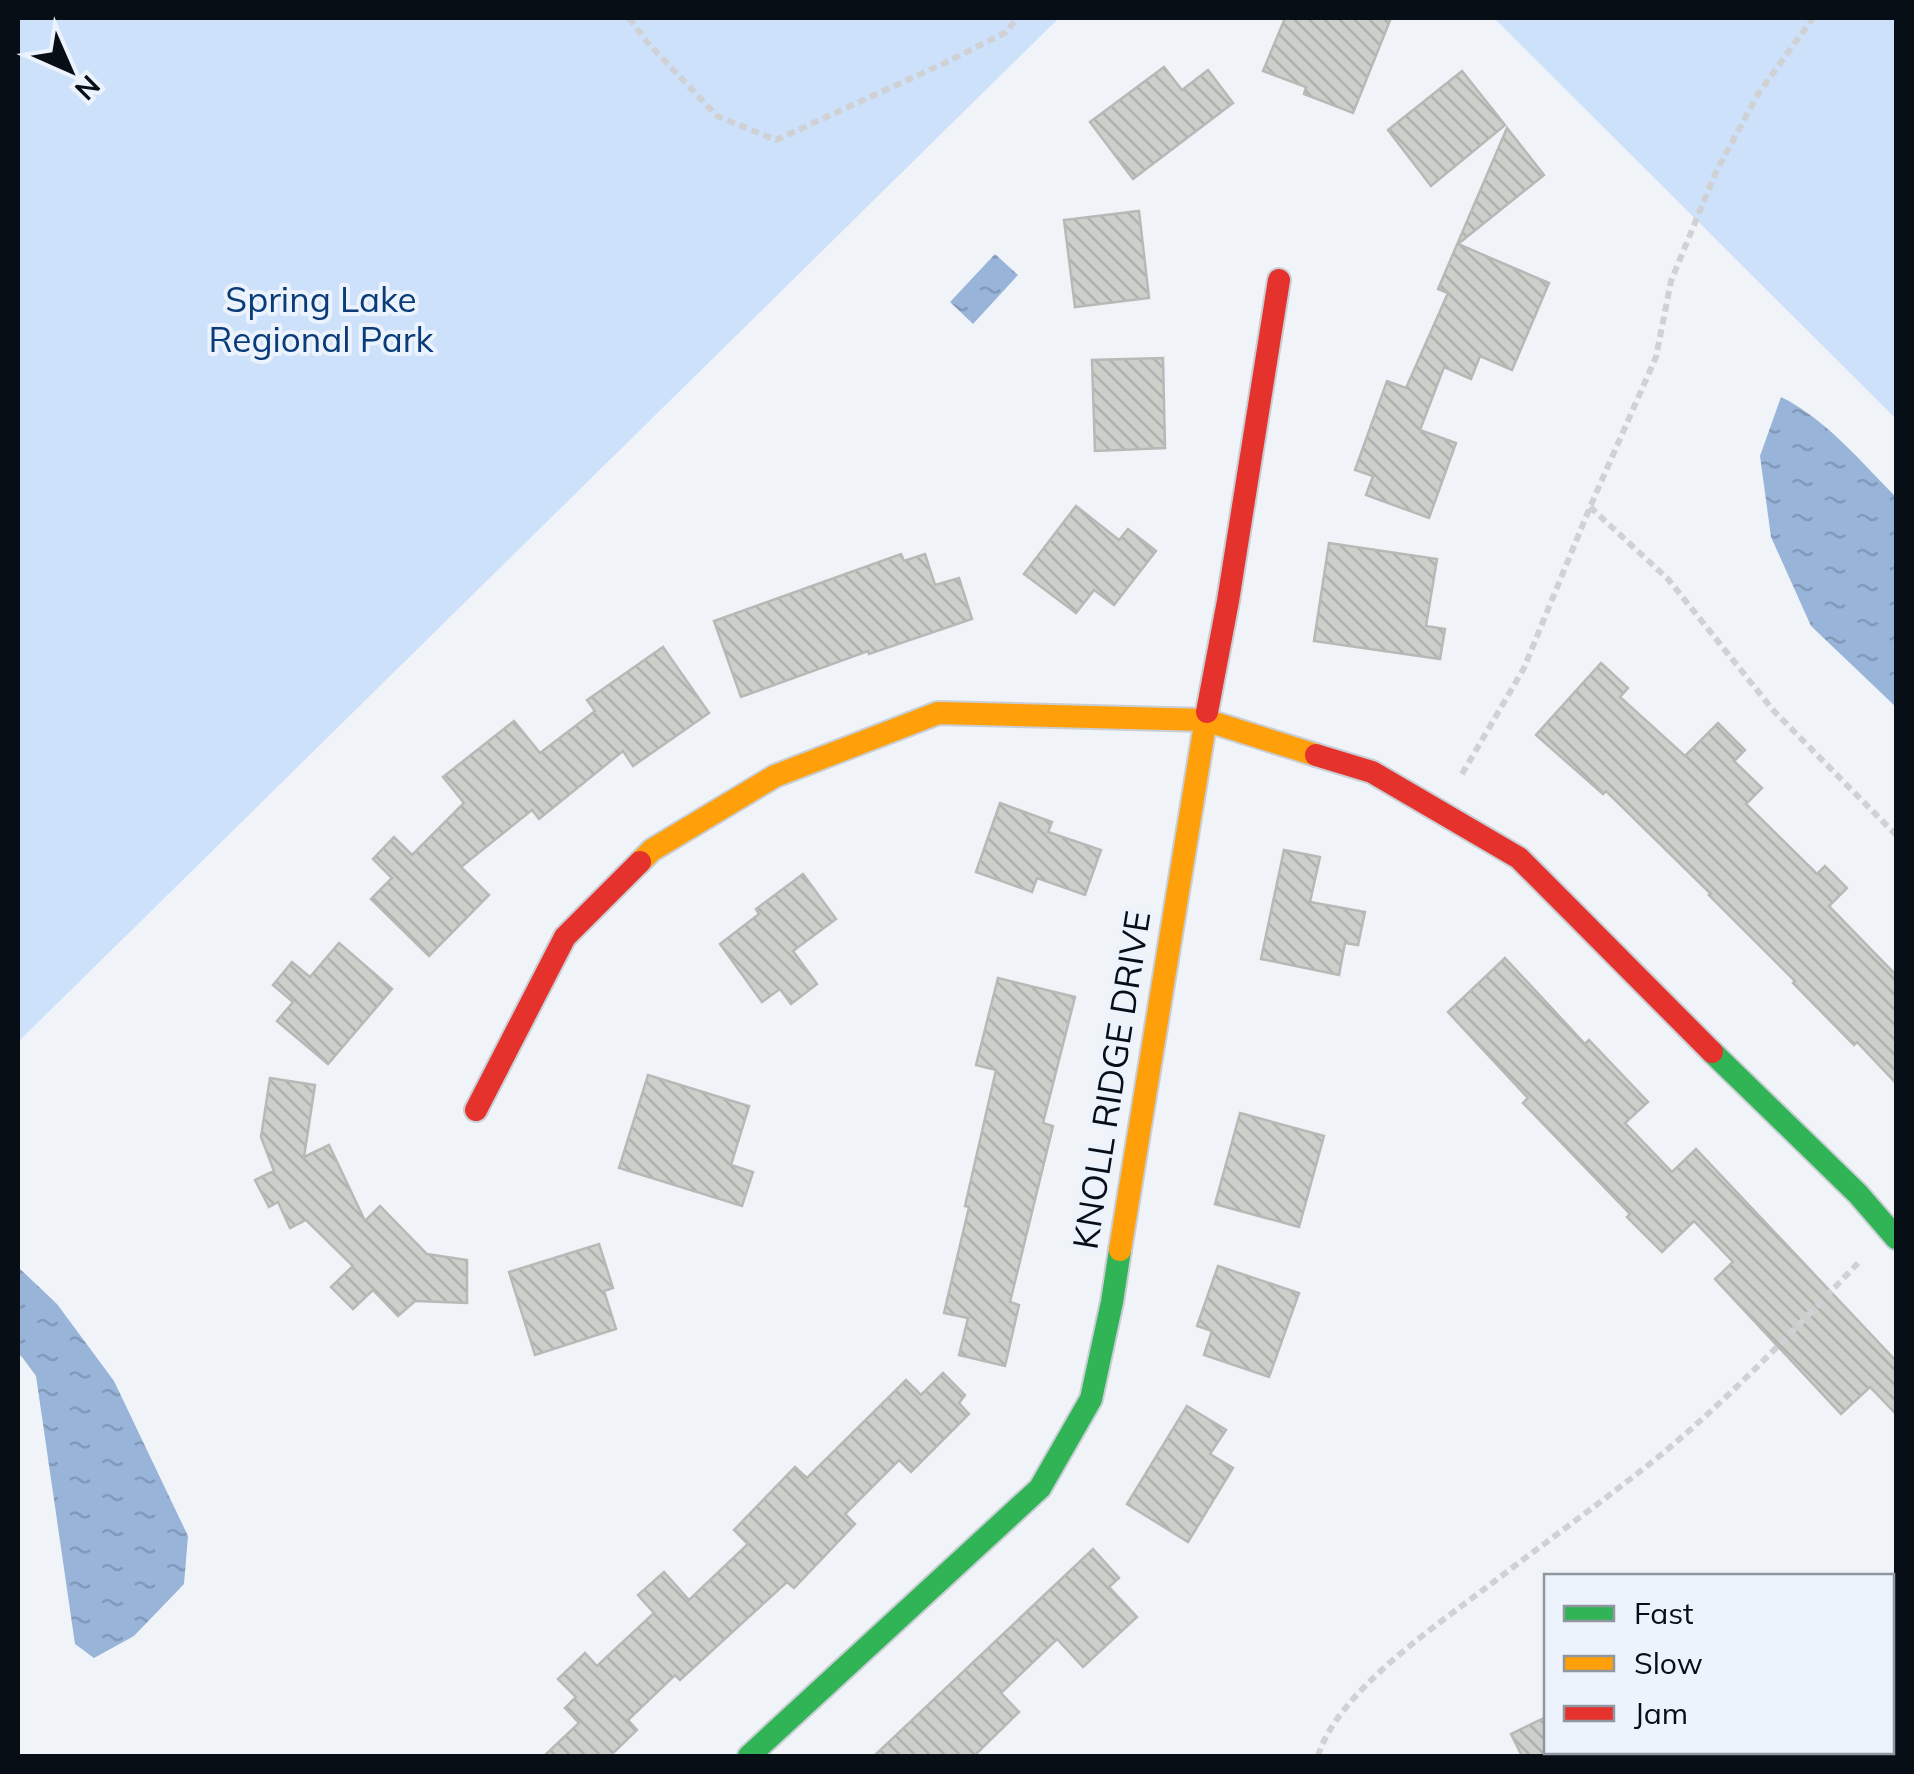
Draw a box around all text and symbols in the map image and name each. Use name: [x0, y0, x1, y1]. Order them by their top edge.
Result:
north arrow: [20, 20, 120, 120]
text: N: [68, 68, 108, 108]
park label: Spring Lake Regional Park: [209, 277, 434, 361]
street label: KNOLL RIDGE DRIVE: [1063, 908, 1159, 1252]
legend: [1544, 1574, 1894, 1754]
text: Fast: [1634, 1594, 1694, 1632]
text: Slow: [1634, 1644, 1703, 1682]
text: Jam: [1634, 1694, 1688, 1732]

